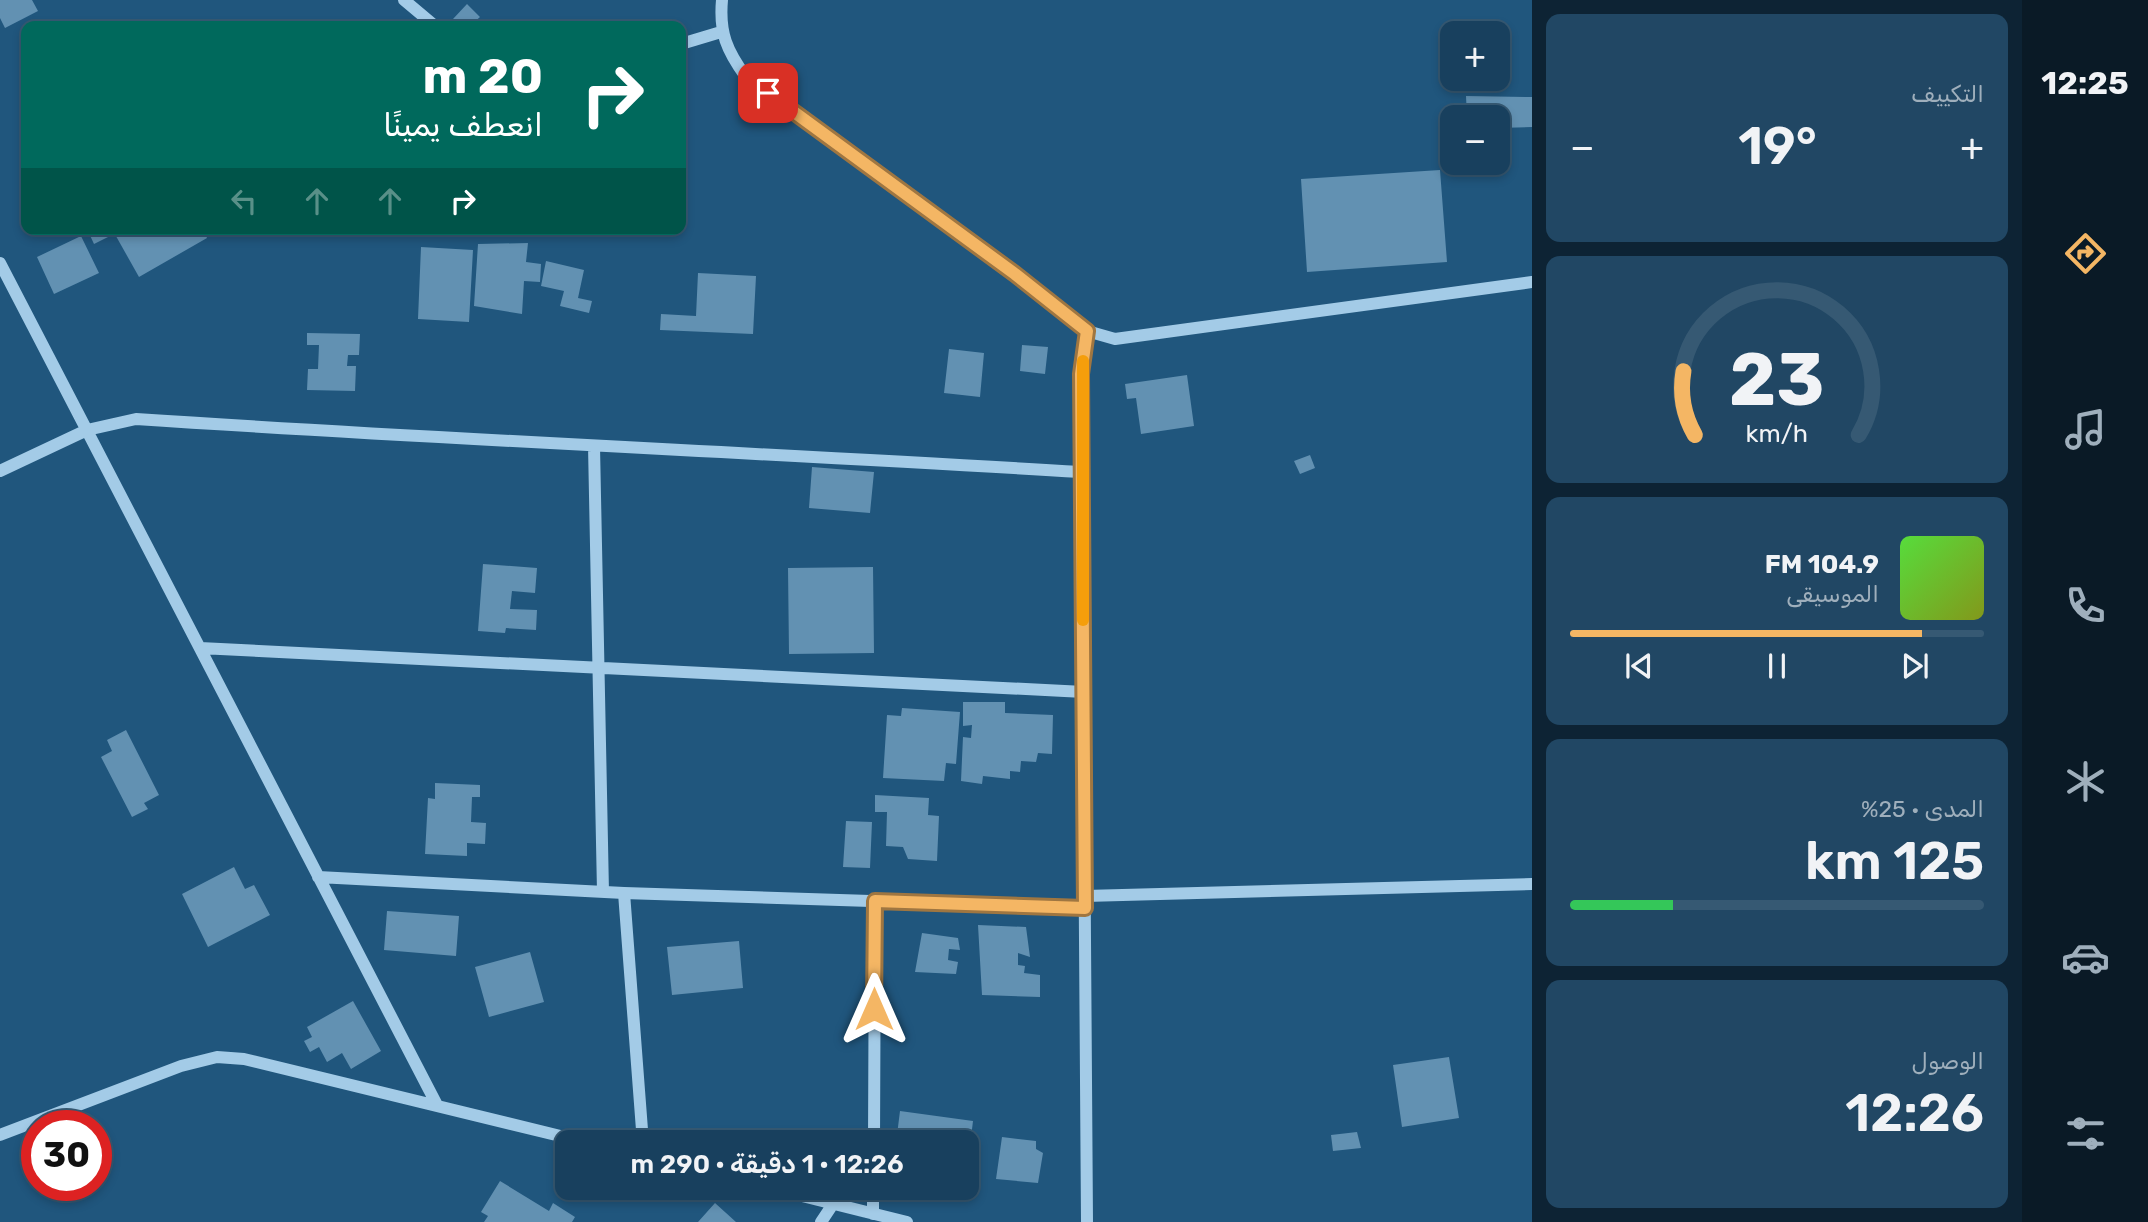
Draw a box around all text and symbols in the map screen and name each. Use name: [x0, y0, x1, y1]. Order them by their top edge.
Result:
map controls: [1440, 21, 1510, 175]
button: +: [1440, 21, 1510, 91]
text: 20 m: [423, 47, 543, 105]
icon: right: [567, 49, 658, 140]
pin: [738, 63, 798, 123]
text: 12:25: [2041, 64, 2129, 102]
icon: arrive: [749, 74, 787, 112]
text: التكييف: [1911, 80, 1984, 108]
button: −: [1440, 105, 1510, 175]
text: انعطف يمينًا: [383, 106, 543, 144]
text: 19°: [1738, 115, 1817, 177]
text: −: [1570, 124, 1595, 170]
text: +: [1960, 124, 1984, 170]
icon: left: [225, 182, 263, 220]
icon: ahead: [298, 182, 336, 220]
icon: ahead: [371, 182, 409, 220]
icon: right: [444, 182, 482, 220]
icon: directions: [2061, 229, 2110, 278]
text: 23: [1729, 338, 1825, 424]
icon: music: [2061, 405, 2110, 454]
text: km/h: [1746, 419, 1808, 448]
text: 104.9 FM: [1765, 549, 1879, 580]
text: الموسيقى: [1786, 580, 1879, 608]
icon: phone: [2061, 581, 2110, 630]
icon: previous: [1620, 647, 1658, 685]
icon: pause: [1758, 647, 1796, 685]
icon: next: [1896, 647, 1934, 685]
icon: climate: [2061, 757, 2110, 806]
text: المدى · 25%: [1861, 795, 1984, 823]
text: 125 km: [1805, 830, 1984, 892]
icon: car: [2061, 933, 2110, 982]
position arrow: [837, 972, 911, 1046]
text: الوصول: [1912, 1047, 1984, 1075]
text: 12:26: [1845, 1082, 1984, 1144]
icon: filters: [2061, 1109, 2110, 1158]
speed limit sign: 30: [21, 1110, 112, 1201]
text: 12:26 · 1 دقيقة · 290 m: [630, 1149, 904, 1180]

